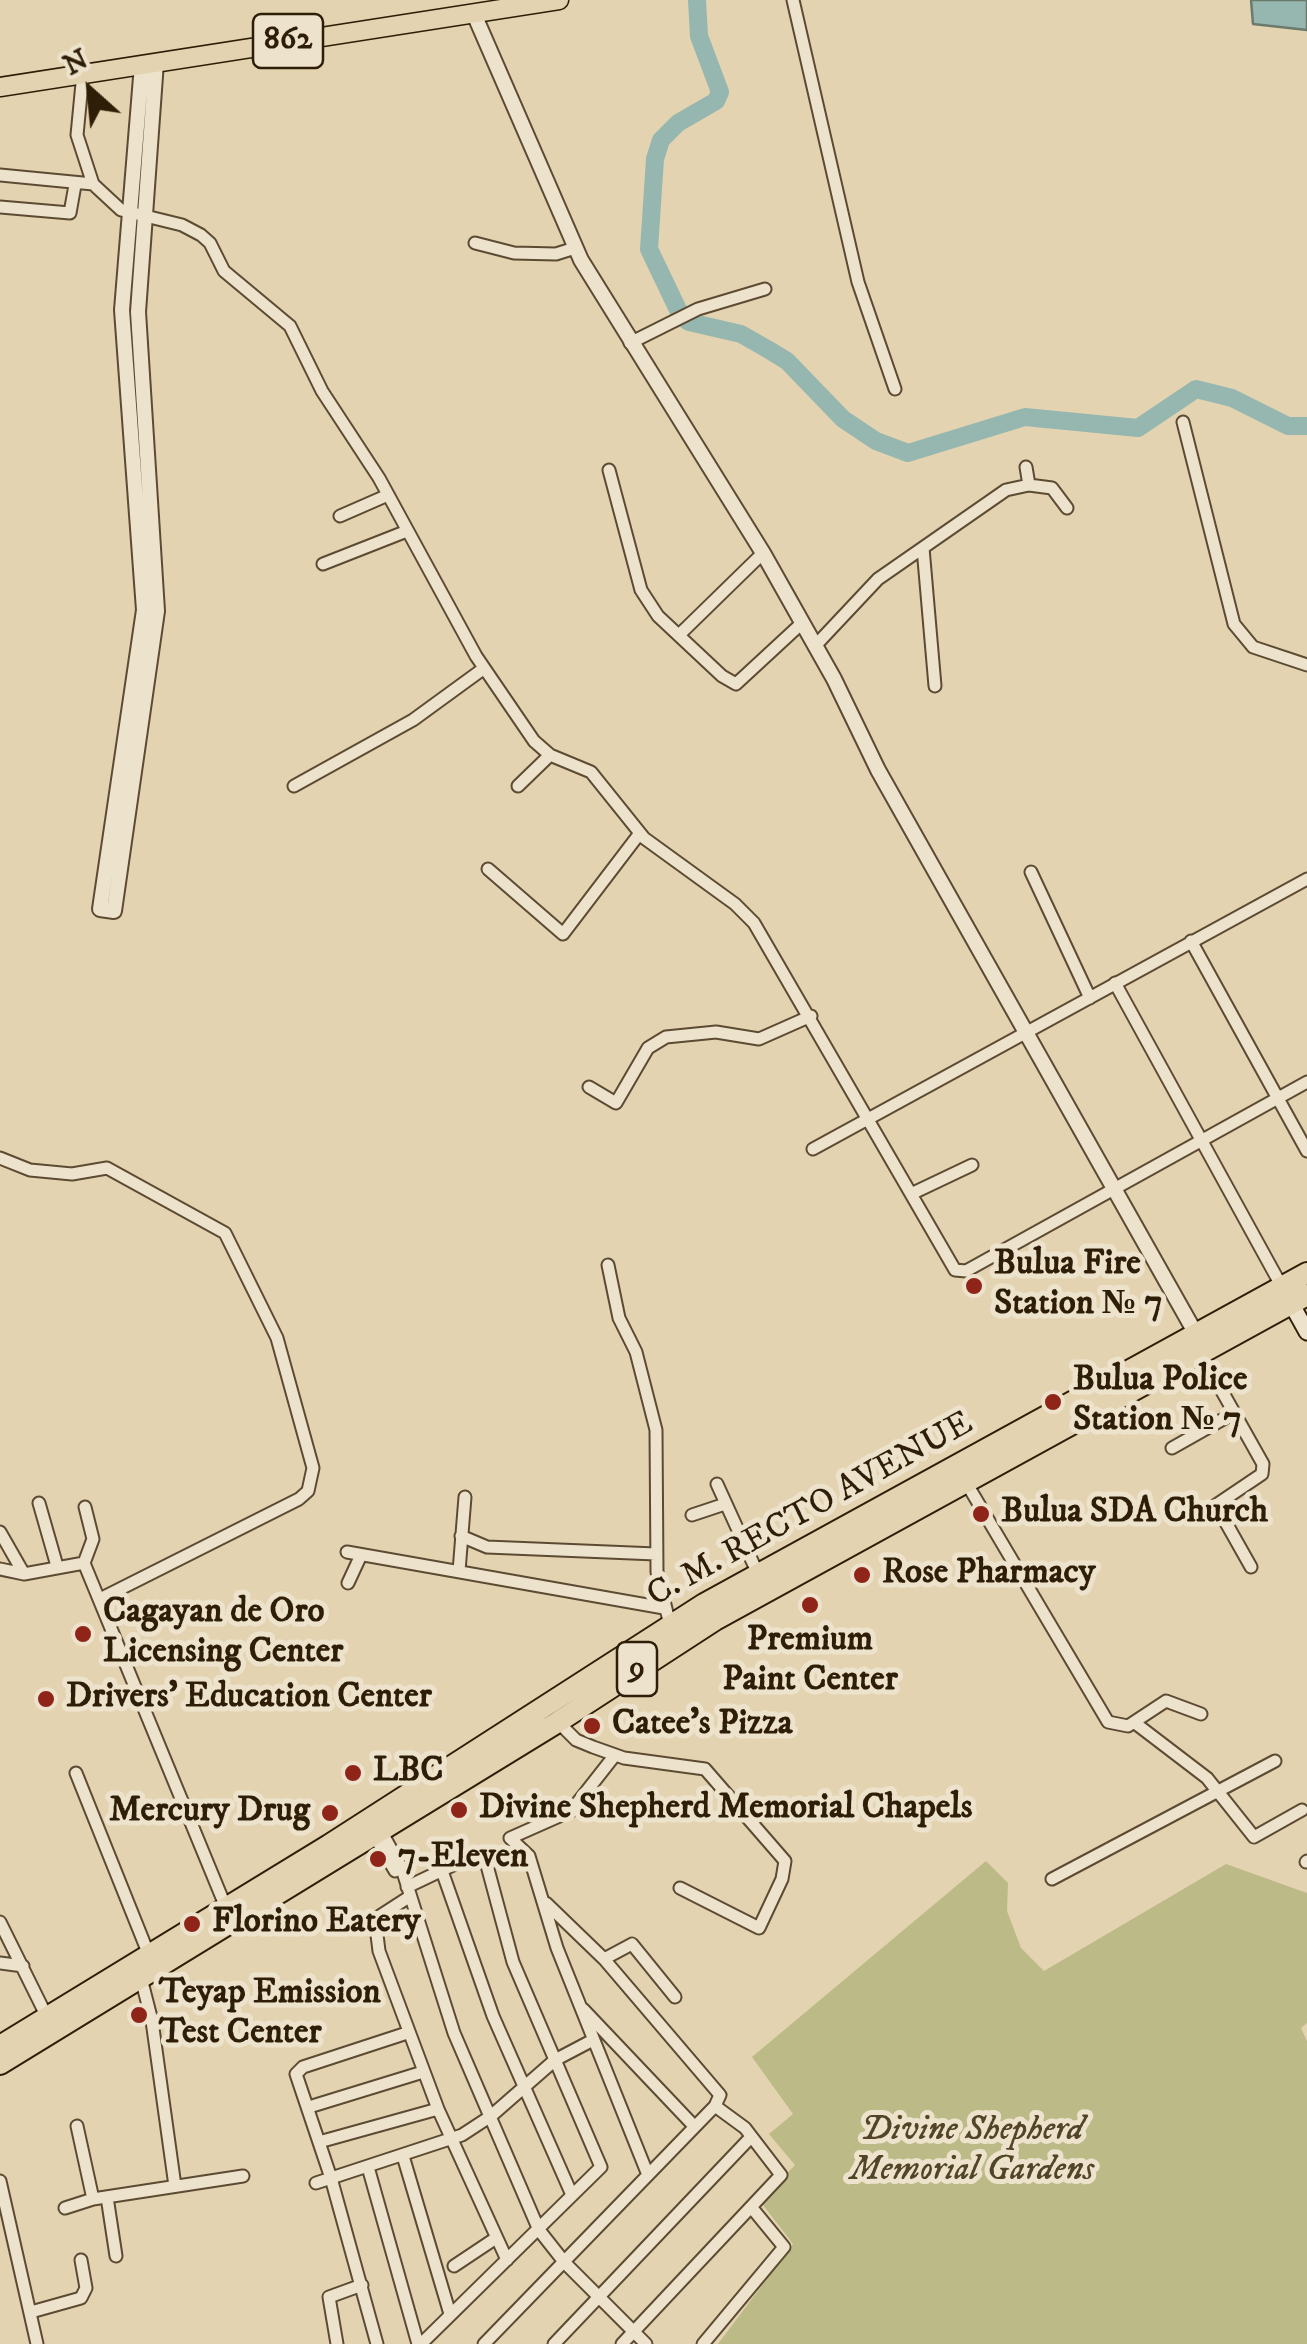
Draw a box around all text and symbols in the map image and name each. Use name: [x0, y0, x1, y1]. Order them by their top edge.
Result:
road number: 862: [253, 14, 323, 68]
north arrow: [40, 40, 140, 140]
text: N: [58, 42, 94, 84]
place label: Bulua Fire Station № 7: [994, 1245, 1163, 1327]
marker: Bulua Fire Station № 7: [963, 1275, 985, 1297]
place label: Bulua Police Station № 7: [1073, 1361, 1247, 1443]
marker: Bulua Police Station № 7: [1042, 1391, 1064, 1413]
street label: C. M. RECTO AVENUE: [641, 1404, 981, 1618]
place label: Bulua SDA Church: [1001, 1493, 1268, 1535]
marker: Bulua SDA Church: [970, 1503, 992, 1525]
place label: Rose Pharmacy: [882, 1554, 1095, 1596]
marker: Rose Pharmacy: [851, 1564, 873, 1586]
place label: Cagayan de Oro Licensing Center: [103, 1593, 343, 1675]
marker: Premium Paint Center: [799, 1594, 821, 1616]
place label: Premium Paint Center: [722, 1621, 898, 1703]
marker: Cagayan de Oro Licensing Center: [72, 1623, 94, 1645]
road number: 9: [617, 1642, 657, 1696]
place label: Drivers' Education Center: [66, 1678, 432, 1720]
marker: Drivers' Education Center: [35, 1688, 57, 1710]
place label: Catee's Pizza: [612, 1705, 793, 1747]
marker: Catee's Pizza: [581, 1715, 603, 1737]
place label: LBC: [373, 1752, 444, 1794]
marker: LBC: [342, 1762, 364, 1784]
place label: Divine Shepherd Memorial Chapels: [479, 1789, 973, 1831]
place label: Mercury Drug: [109, 1792, 310, 1834]
marker: Divine Shepherd Memorial Chapels: [448, 1799, 470, 1821]
marker: Mercury Drug: [319, 1802, 341, 1824]
place label: 7-Eleven: [398, 1838, 528, 1880]
marker: 7-Eleven: [367, 1848, 389, 1870]
place label: Florino Eatery: [212, 1903, 420, 1945]
marker: Florino Eatery: [181, 1913, 203, 1935]
place label: Teyap Emission Test Center: [159, 1974, 381, 2056]
marker: Teyap Emission Test Center: [128, 2004, 150, 2026]
park label: Divine Shepherd Memorial Gardens: [850, 2111, 1094, 2193]

